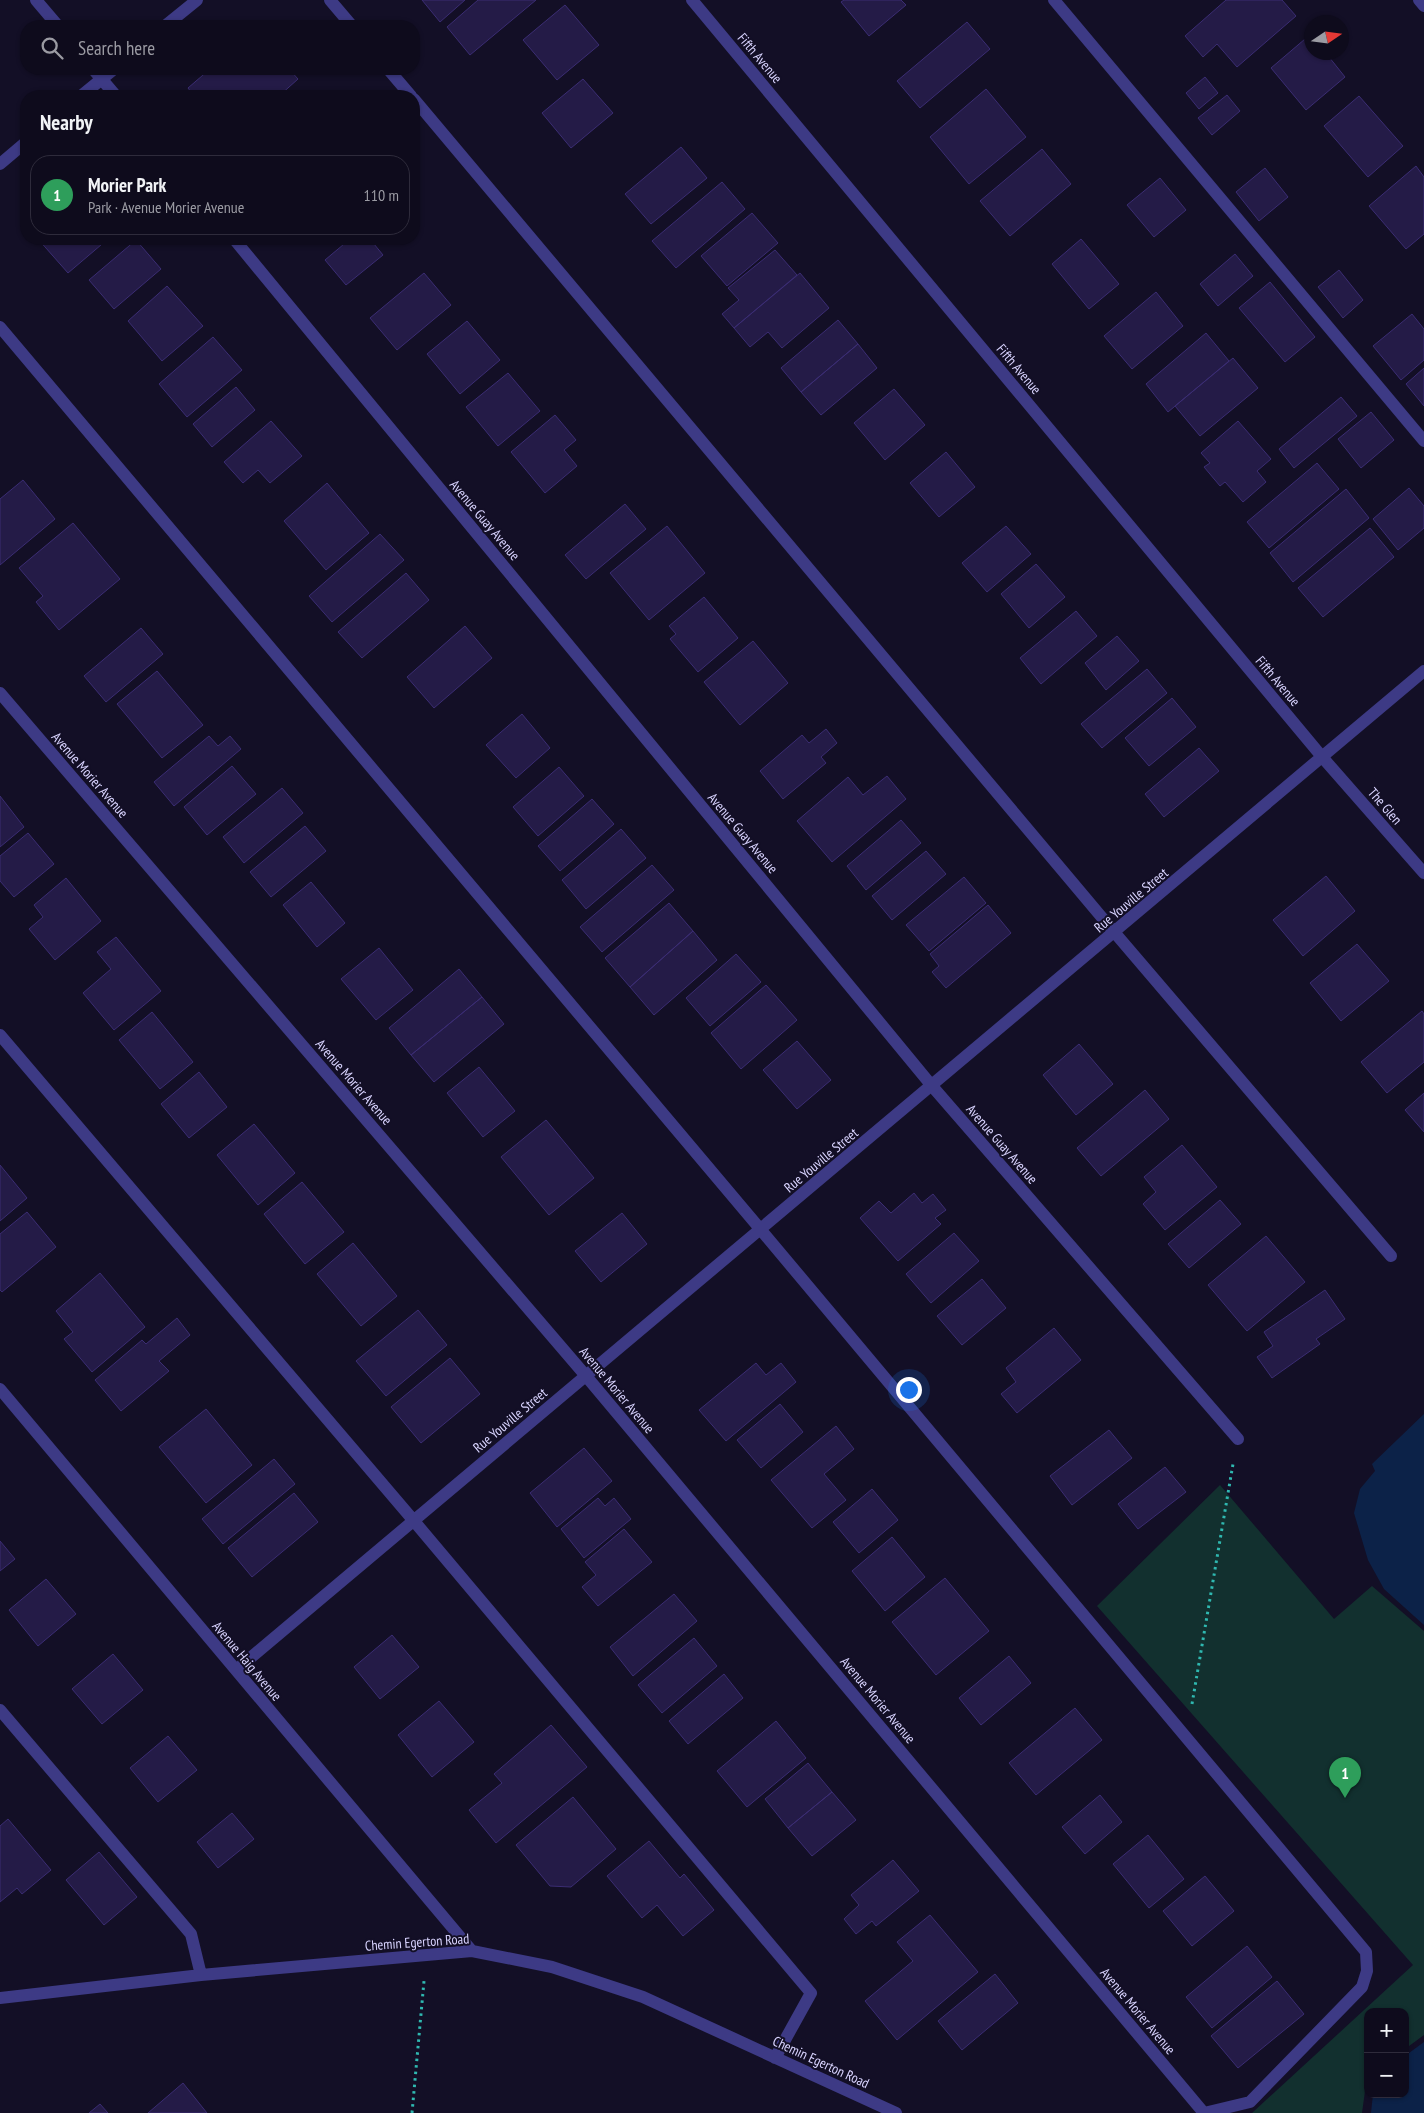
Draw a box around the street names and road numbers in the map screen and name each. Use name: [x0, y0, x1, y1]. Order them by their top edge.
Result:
street label: Fifth Avenue: [734, 29, 786, 87]
street label: Fifth Avenue: [993, 340, 1045, 398]
street label: Avenue Guay Avenue: [446, 476, 524, 564]
street label: Fifth Avenue: [1252, 652, 1304, 710]
street label: Avenue Morier Avenue: [48, 728, 132, 822]
street label: The Glen: [1364, 784, 1406, 828]
street label: Avenue Guay Avenue: [704, 789, 782, 877]
street label: Rue Youville Street: [1090, 864, 1172, 936]
street label: Avenue Morier Avenue: [312, 1035, 396, 1129]
street label: Avenue Guay Avenue: [962, 1100, 1042, 1188]
street label: Rue Youville Street: [780, 1124, 862, 1196]
street label: Avenue Morier Avenue: [575, 1343, 659, 1437]
street label: Rue Youville Street: [469, 1384, 551, 1456]
street label: Avenue Haig Avenue: [208, 1617, 286, 1705]
street label: Avenue Morier Avenue: [836, 1653, 920, 1747]
street label: Chemin Egerton Road: [364, 1929, 470, 1955]
street label: Avenue Morier Avenue: [1096, 1964, 1180, 2058]
street label: Chemin Egerton Road: [770, 2032, 872, 2092]

